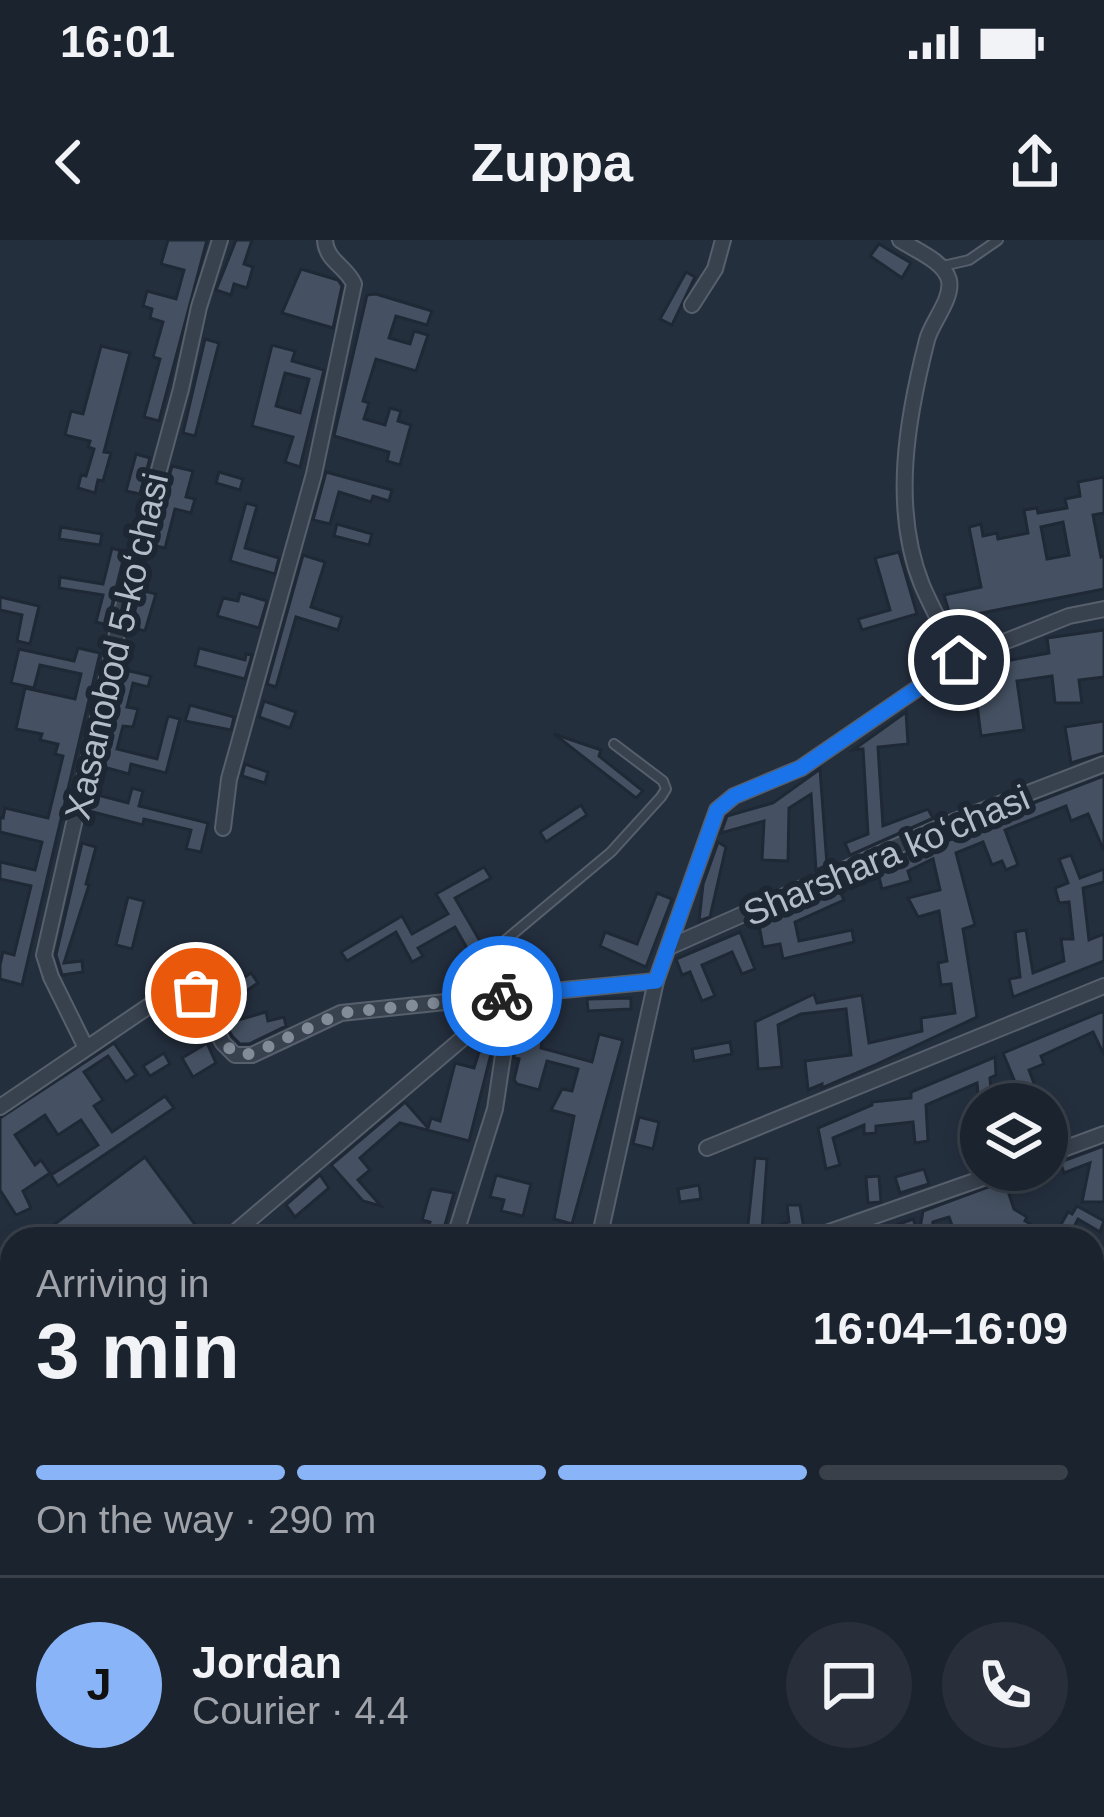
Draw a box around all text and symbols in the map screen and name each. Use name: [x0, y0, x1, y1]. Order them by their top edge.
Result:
text: 16:01: [60, 16, 175, 67]
icon: back: [36, 129, 102, 195]
icon: share: [1002, 129, 1068, 195]
text: Zuppa: [471, 132, 633, 192]
street label: Xasanobod 5-koʻchasi: [57, 469, 176, 823]
pin: [908, 609, 1010, 711]
icon: home: [926, 627, 992, 693]
street label: Sharshara koʻchasi: [737, 777, 1035, 934]
courier: [442, 936, 562, 1056]
pin: [145, 942, 247, 1044]
icon: bag: [163, 960, 229, 1026]
icon: bike: [469, 963, 535, 1029]
map controls: [960, 1083, 1068, 1191]
button: layers: [960, 1083, 1068, 1191]
text: Arriving in: [36, 1262, 209, 1305]
text: 16:04–16:09: [813, 1303, 1068, 1354]
text: 3 min: [36, 1307, 240, 1395]
text: On the way · 290 m: [36, 1498, 376, 1541]
button: chat: [786, 1622, 912, 1748]
button: phone: [942, 1622, 1068, 1748]
text: Jordan: [192, 1637, 342, 1688]
text: J: [86, 1659, 112, 1710]
text: Courier · 4.4: [192, 1689, 409, 1732]

